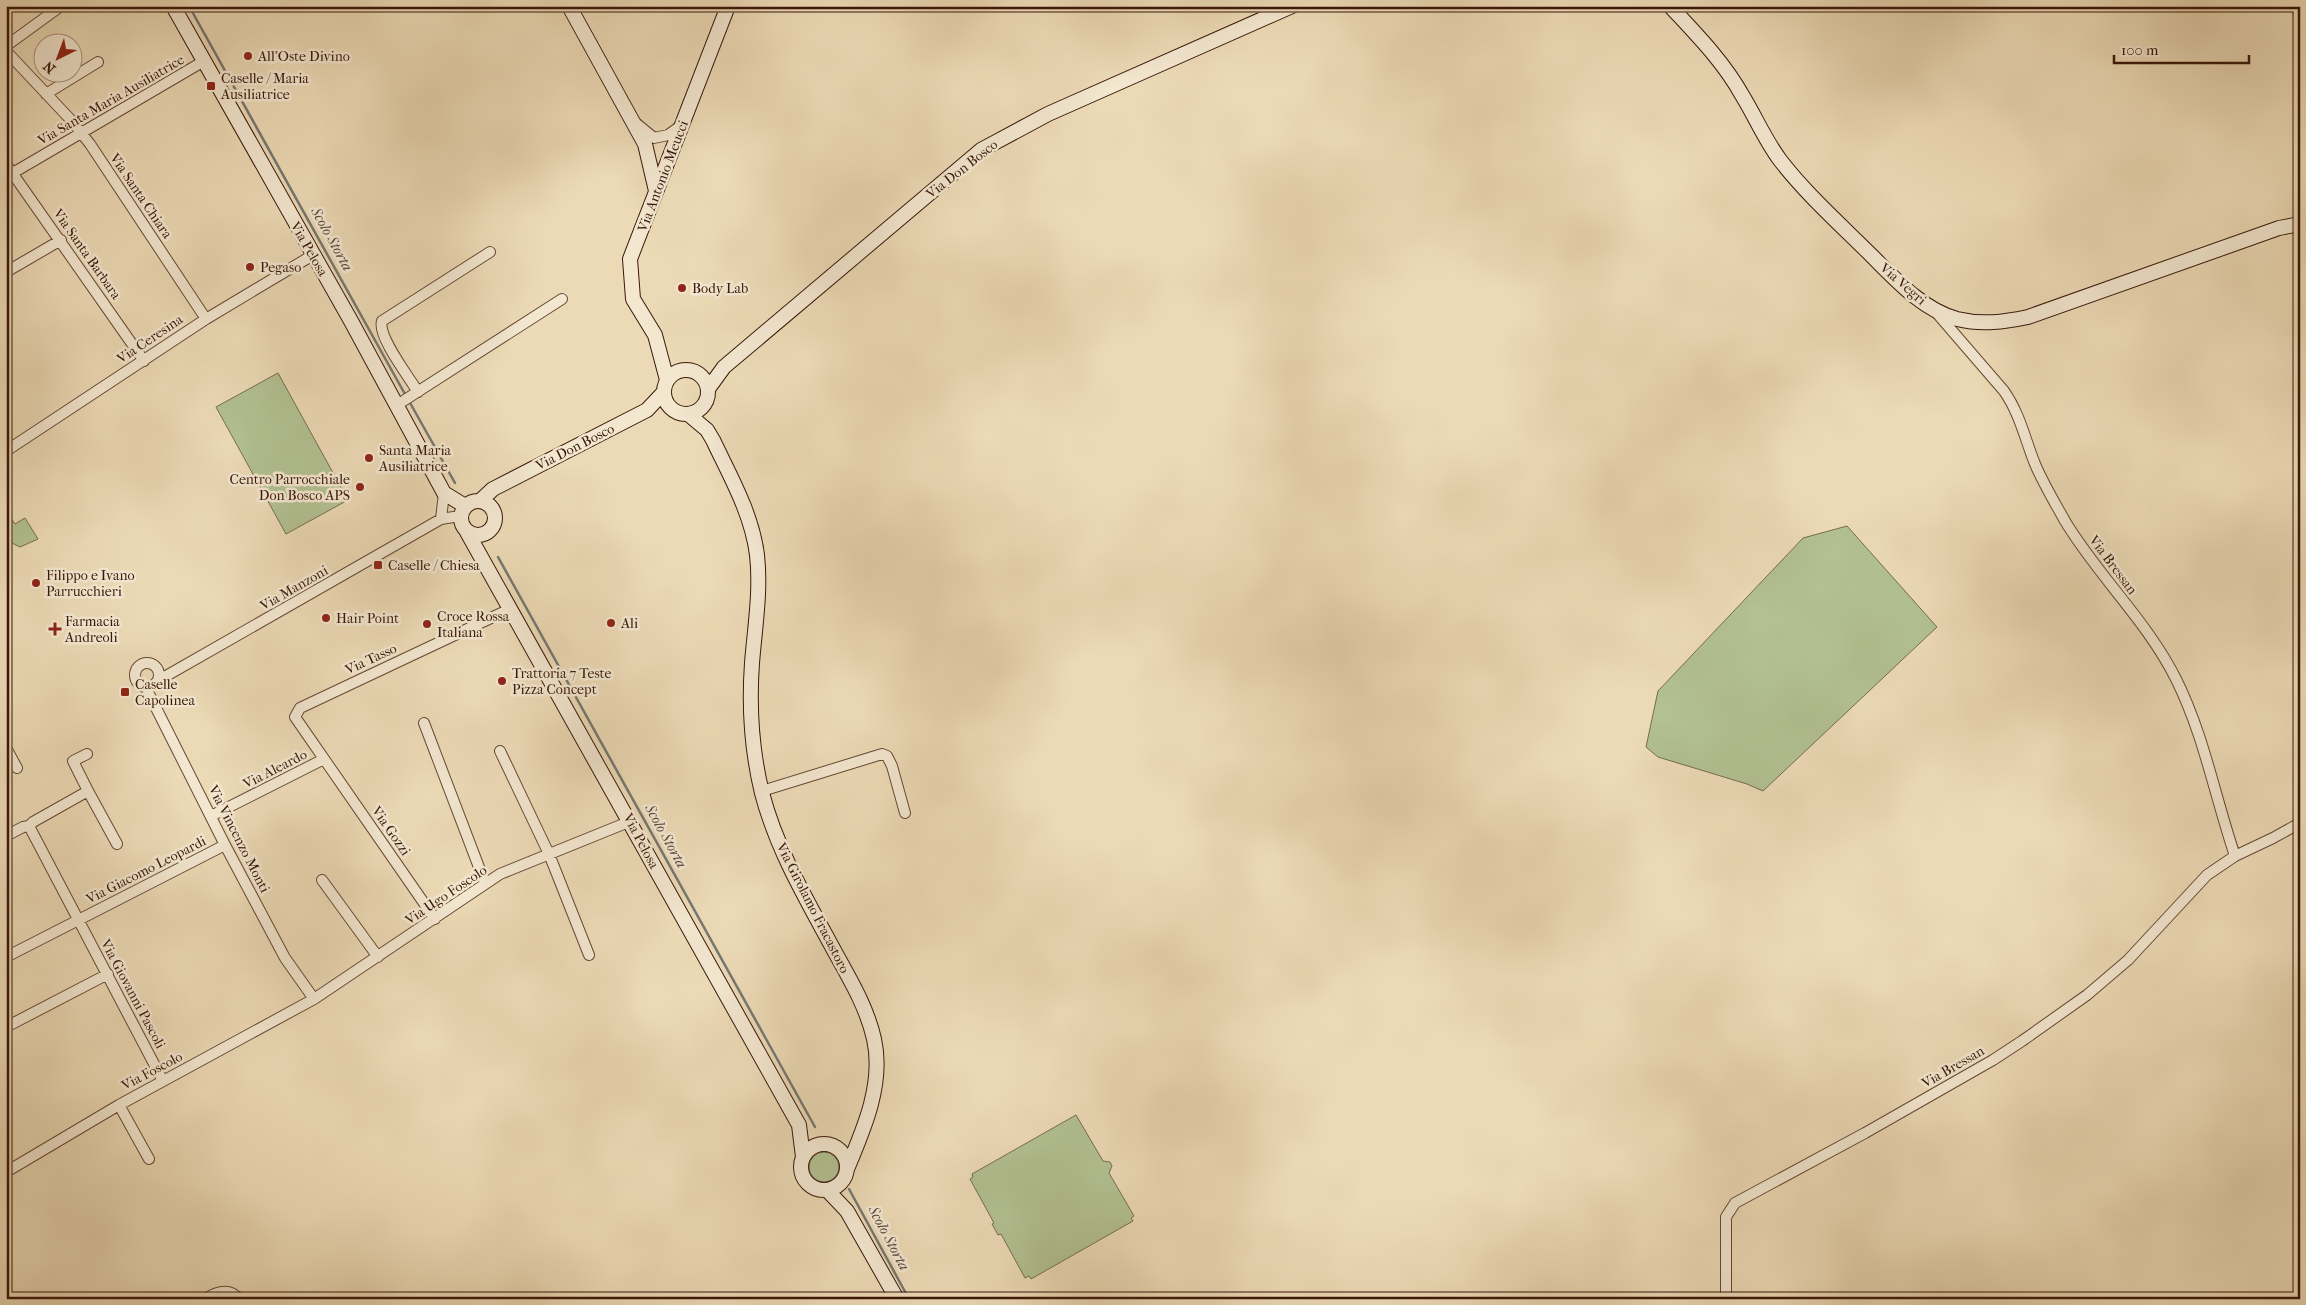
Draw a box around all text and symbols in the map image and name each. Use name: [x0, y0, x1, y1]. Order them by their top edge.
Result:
north arrow: [32, 32, 82, 82]
scale bar: [2114, 32, 2248, 64]
text: 100 m: [2121, 41, 2159, 59]
place label: All'Oste Divino: [257, 48, 350, 65]
marker: All'Oste Divino: [242, 50, 254, 62]
street label: Via Santa Maria Ausiliatrice: [34, 51, 187, 149]
text: N: [40, 57, 59, 77]
place label: Caselle / Maria Ausiliatrice: [220, 70, 309, 103]
marker: Caselle / Maria Ausiliatrice: [205, 80, 217, 92]
street label: Via Antonio Meucci: [634, 118, 692, 235]
street label: Via Don Bosco: [922, 136, 1001, 203]
street label: Via Santa Chiara: [106, 149, 176, 242]
water label: Scolo Storta: [307, 203, 357, 274]
street label: Via Santa Barbara: [49, 205, 125, 303]
street label: Via Pelosa: [286, 218, 332, 280]
place label: Pegaso: [260, 259, 301, 276]
street label: Via Vegri: [1876, 259, 1930, 309]
marker: Pegaso: [244, 261, 256, 273]
place label: Body Lab: [692, 280, 748, 297]
marker: Body Lab: [676, 282, 688, 294]
street label: Via Ceresina: [113, 310, 187, 368]
street label: Via Don Bosco: [532, 420, 617, 475]
place label: Santa Maria Ausiliatrice: [378, 442, 452, 475]
marker: Santa Maria Ausiliatrice: [363, 452, 375, 464]
place label: Centro Parrocchiale Don Bosco APS: [229, 471, 350, 504]
marker: Centro Parrocchiale Don Bosco APS: [354, 481, 366, 493]
street label: Via Bressan: [2085, 531, 2141, 598]
place label: Caselle / Chiesa: [388, 557, 480, 574]
marker: Caselle / Chiesa: [372, 559, 384, 571]
street label: Via Manzoni: [256, 562, 331, 615]
place label: Filippo e Ivano Parrucchieri: [46, 567, 135, 600]
marker: Filippo e Ivano Parrucchieri: [30, 577, 42, 589]
place label: Croce Rossa Italiana: [437, 608, 510, 641]
place label: Hair Point: [336, 610, 399, 627]
marker: Hair Point: [320, 612, 332, 624]
place label: Farmacia Andreoli: [64, 613, 120, 646]
place label: Ali: [620, 615, 638, 632]
marker: Ali: [605, 617, 617, 629]
marker: Croce Rossa Italiana: [421, 618, 433, 630]
marker: Farmacia Andreoli: [49, 623, 61, 635]
street label: Via Tasso: [342, 640, 399, 679]
place label: Trattoria 7 Teste Pizza Concept: [512, 665, 612, 698]
marker: Trattoria 7 Teste Pizza Concept: [496, 675, 508, 687]
place label: Caselle Capolinea: [135, 676, 195, 709]
marker: Caselle Capolinea: [119, 686, 131, 698]
street label: Via Aleardo: [239, 746, 310, 793]
street label: Via Vincenzo Monti: [204, 782, 273, 896]
water label: Scolo Storta: [641, 800, 691, 871]
street label: Via Gozzi: [367, 802, 414, 859]
street label: Via Pelosa: [619, 810, 663, 872]
street label: Via Giacomo Leopardi: [82, 832, 209, 908]
street label: Via Girolamo Fracastoro: [772, 839, 853, 976]
street label: Via Ugo Foscolo: [401, 861, 490, 929]
street label: Via Giovanni Pascoli: [97, 936, 169, 1052]
street label: Via Bressan: [1918, 1042, 1987, 1092]
street label: Via Foscolo: [118, 1048, 185, 1095]
water label: Scolo Storta: [864, 1202, 914, 1273]

